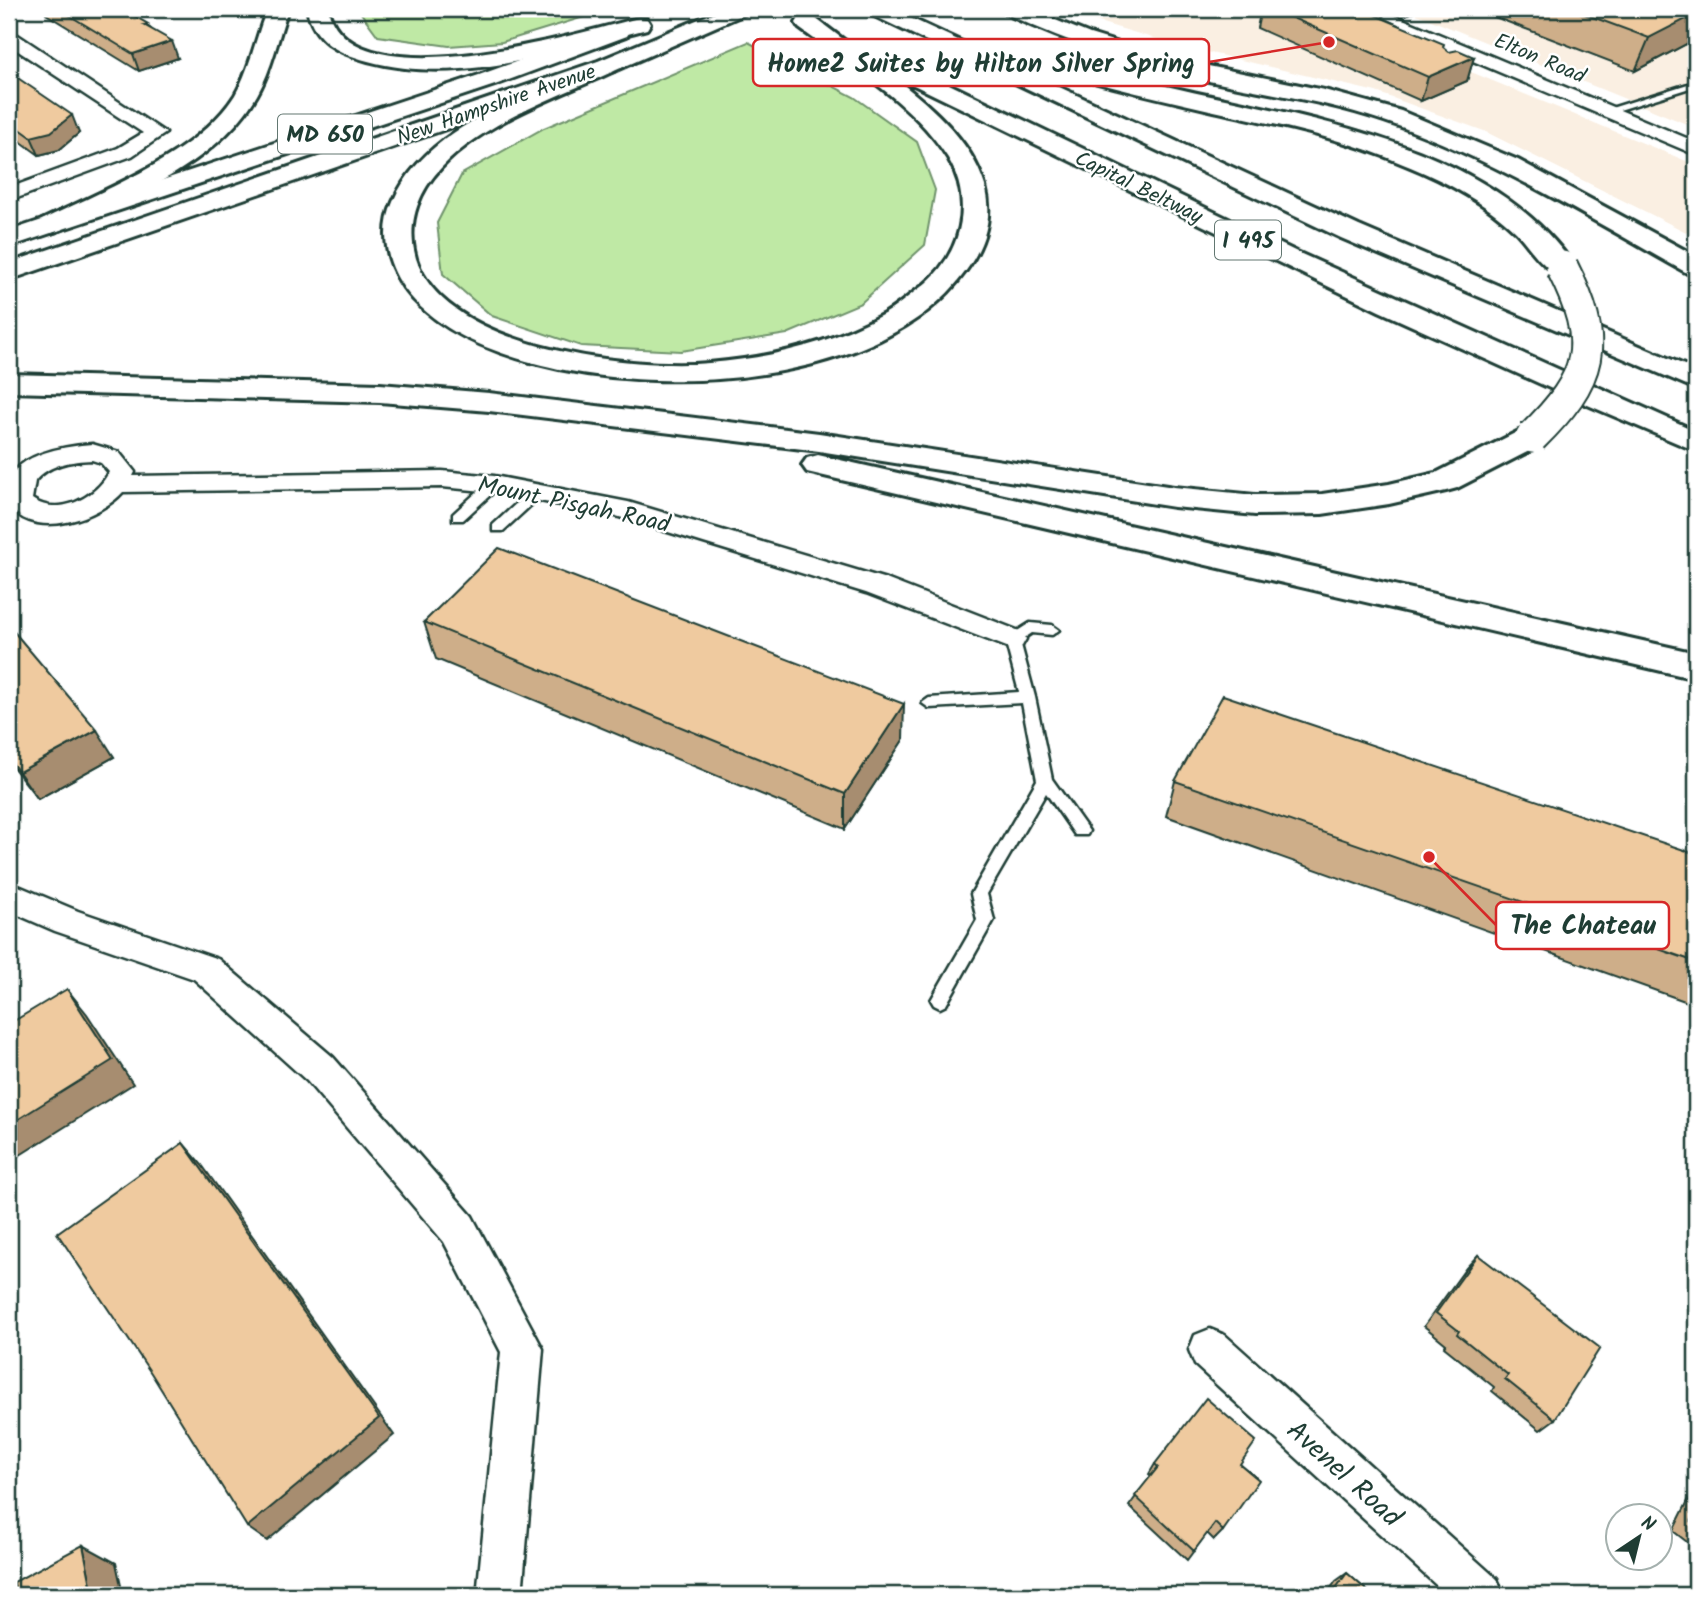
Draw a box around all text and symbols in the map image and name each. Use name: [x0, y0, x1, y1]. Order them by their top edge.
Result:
street label: Elton Road: [1488, 25, 1591, 94]
callout: Home2 Suites by Hilton Silver Spring: [753, 39, 1209, 86]
text: Home2 Suites by Hilton Silver Spring: [767, 44, 1195, 86]
street label: New Hampshire Avenue: [392, 56, 601, 155]
road number: MD 650: [278, 114, 372, 154]
street label: Capital Beltway: [1069, 143, 1208, 234]
road number: I 495: [1215, 220, 1281, 260]
street label: Mount Pisgah Road: [474, 466, 674, 545]
callout: The Chateau: [1496, 902, 1669, 949]
text: The Chateau: [1510, 906, 1656, 948]
street label: Avenel Road: [1275, 1410, 1412, 1540]
north arrow: [1604, 1502, 1674, 1572]
text: N: [1634, 1509, 1661, 1540]

